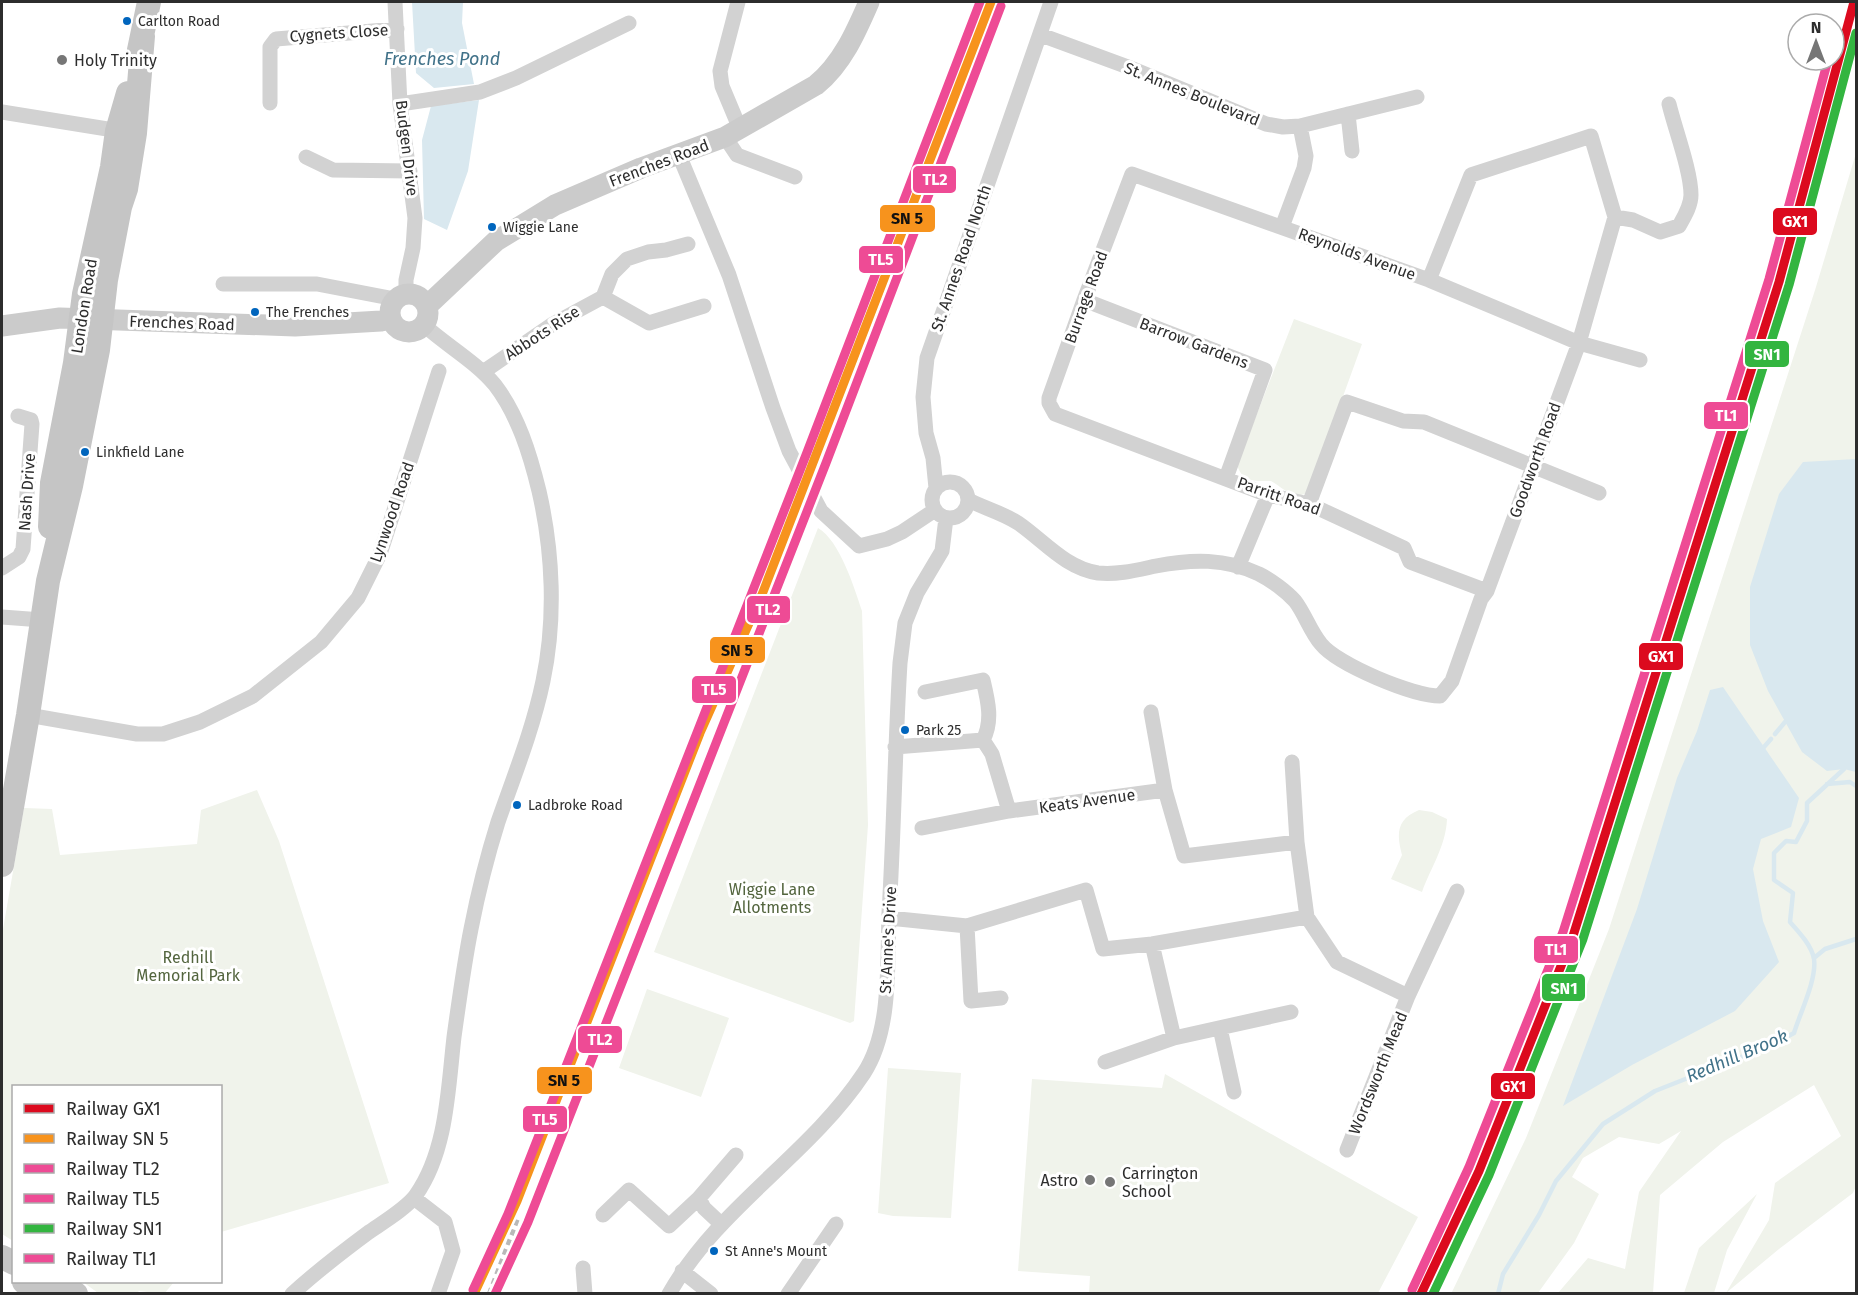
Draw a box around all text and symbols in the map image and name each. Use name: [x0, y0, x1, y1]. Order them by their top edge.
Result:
north arrow: [1786, 12, 1846, 72]
place label: Carlton Road: [138, 13, 220, 30]
marker: Carlton Road: [121, 15, 133, 27]
text: N: [1811, 18, 1821, 37]
street label: Cygnets Close: [289, 20, 389, 46]
water label: Frenches Pond: [384, 48, 501, 70]
place label: Holy Trinity: [74, 51, 157, 70]
marker: Holy Trinity: [55, 53, 69, 67]
street label: St. Annes Boulevard: [1122, 58, 1262, 130]
street label: Budgen Drive: [392, 99, 422, 197]
street label: Frenches Road: [606, 135, 712, 191]
line badge: TL2: [912, 165, 957, 194]
text: TL2: [923, 170, 947, 189]
street label: St. Annes Road North: [927, 182, 995, 334]
line badge: SN 5: [879, 204, 936, 233]
line badge: GX1: [1772, 207, 1818, 236]
text: SN 5: [891, 209, 923, 228]
text: GX1: [1782, 212, 1808, 231]
place label: Wiggie Lane: [503, 219, 579, 236]
marker: Wiggie Lane: [486, 221, 498, 233]
street label: Reynolds Avenue: [1296, 224, 1418, 284]
line badge: TL5: [858, 245, 904, 274]
street label: Burrage Road: [1060, 248, 1112, 346]
text: TL5: [868, 250, 894, 269]
street label: London Road: [67, 257, 101, 355]
street label: Abbots Rise: [501, 302, 583, 364]
place label: The Frenches: [266, 304, 350, 321]
marker: The Frenches: [249, 306, 261, 318]
street label: Frenches Road: [129, 312, 235, 334]
street label: Barrow Gardens: [1137, 314, 1251, 372]
line badge: SN1: [1744, 340, 1790, 368]
text: SN1: [1753, 345, 1781, 364]
street label: Goodworth Road: [1505, 400, 1565, 520]
line badge: TL1: [1703, 401, 1749, 430]
text: TL1: [1715, 406, 1737, 425]
place label: Linkfield Lane: [96, 444, 184, 461]
marker: Linkfield Lane: [79, 446, 91, 458]
street label: Nash Drive: [15, 452, 39, 532]
street label: Lynwood Road: [366, 459, 418, 565]
street label: Parritt Road: [1235, 473, 1323, 519]
line badge: TL2: [746, 595, 791, 624]
text: TL2: [756, 600, 780, 619]
line badge: SN 5: [709, 636, 766, 664]
text: SN 5: [721, 641, 753, 660]
line badge: GX1: [1638, 642, 1684, 671]
text: GX1: [1648, 647, 1674, 666]
line badge: TL5: [691, 675, 737, 704]
text: TL5: [701, 680, 727, 699]
place label: Park 25: [916, 722, 961, 739]
marker: Park 25: [899, 724, 911, 736]
street label: Keats Avenue: [1038, 785, 1136, 817]
place label: Ladbroke Road: [528, 797, 623, 814]
marker: Ladbroke Road: [511, 799, 523, 811]
park label: Wiggie Lane Allotments: [729, 880, 815, 917]
street label: St Anne's Drive: [876, 886, 900, 994]
line badge: TL1: [1533, 935, 1579, 964]
text: TL1: [1545, 940, 1567, 959]
park label: Redhill Memorial Park: [136, 948, 241, 985]
line badge: SN1: [1541, 973, 1586, 1002]
text: SN1: [1550, 979, 1578, 998]
street label: Wordsworth Mead: [1345, 1009, 1411, 1137]
line badge: TL2: [577, 1025, 623, 1054]
water label: Redhill Brook: [1683, 1025, 1791, 1087]
text: TL2: [588, 1030, 612, 1049]
line badge: SN 5: [536, 1066, 593, 1095]
text: SN 5: [548, 1071, 580, 1090]
line badge: GX1: [1490, 1072, 1536, 1100]
text: GX1: [1500, 1077, 1526, 1096]
legend: [12, 1085, 222, 1283]
text: Railway GX1: [66, 1098, 161, 1120]
line badge: TL5: [522, 1105, 568, 1133]
text: TL5: [532, 1110, 558, 1129]
text: Railway SN 5: [66, 1128, 169, 1150]
text: Railway TL2: [66, 1158, 160, 1180]
place label: Carrington School: [1122, 1164, 1198, 1201]
place label: Astro: [1041, 1171, 1078, 1190]
marker: Astro: [1083, 1173, 1097, 1187]
marker: Carrington School: [1103, 1175, 1117, 1189]
text: Railway TL5: [66, 1188, 160, 1210]
text: Railway SN1: [66, 1218, 163, 1240]
place label: St Anne's Mount: [725, 1243, 828, 1260]
marker: St Anne's Mount: [708, 1245, 720, 1257]
text: Railway TL1: [66, 1248, 157, 1270]

